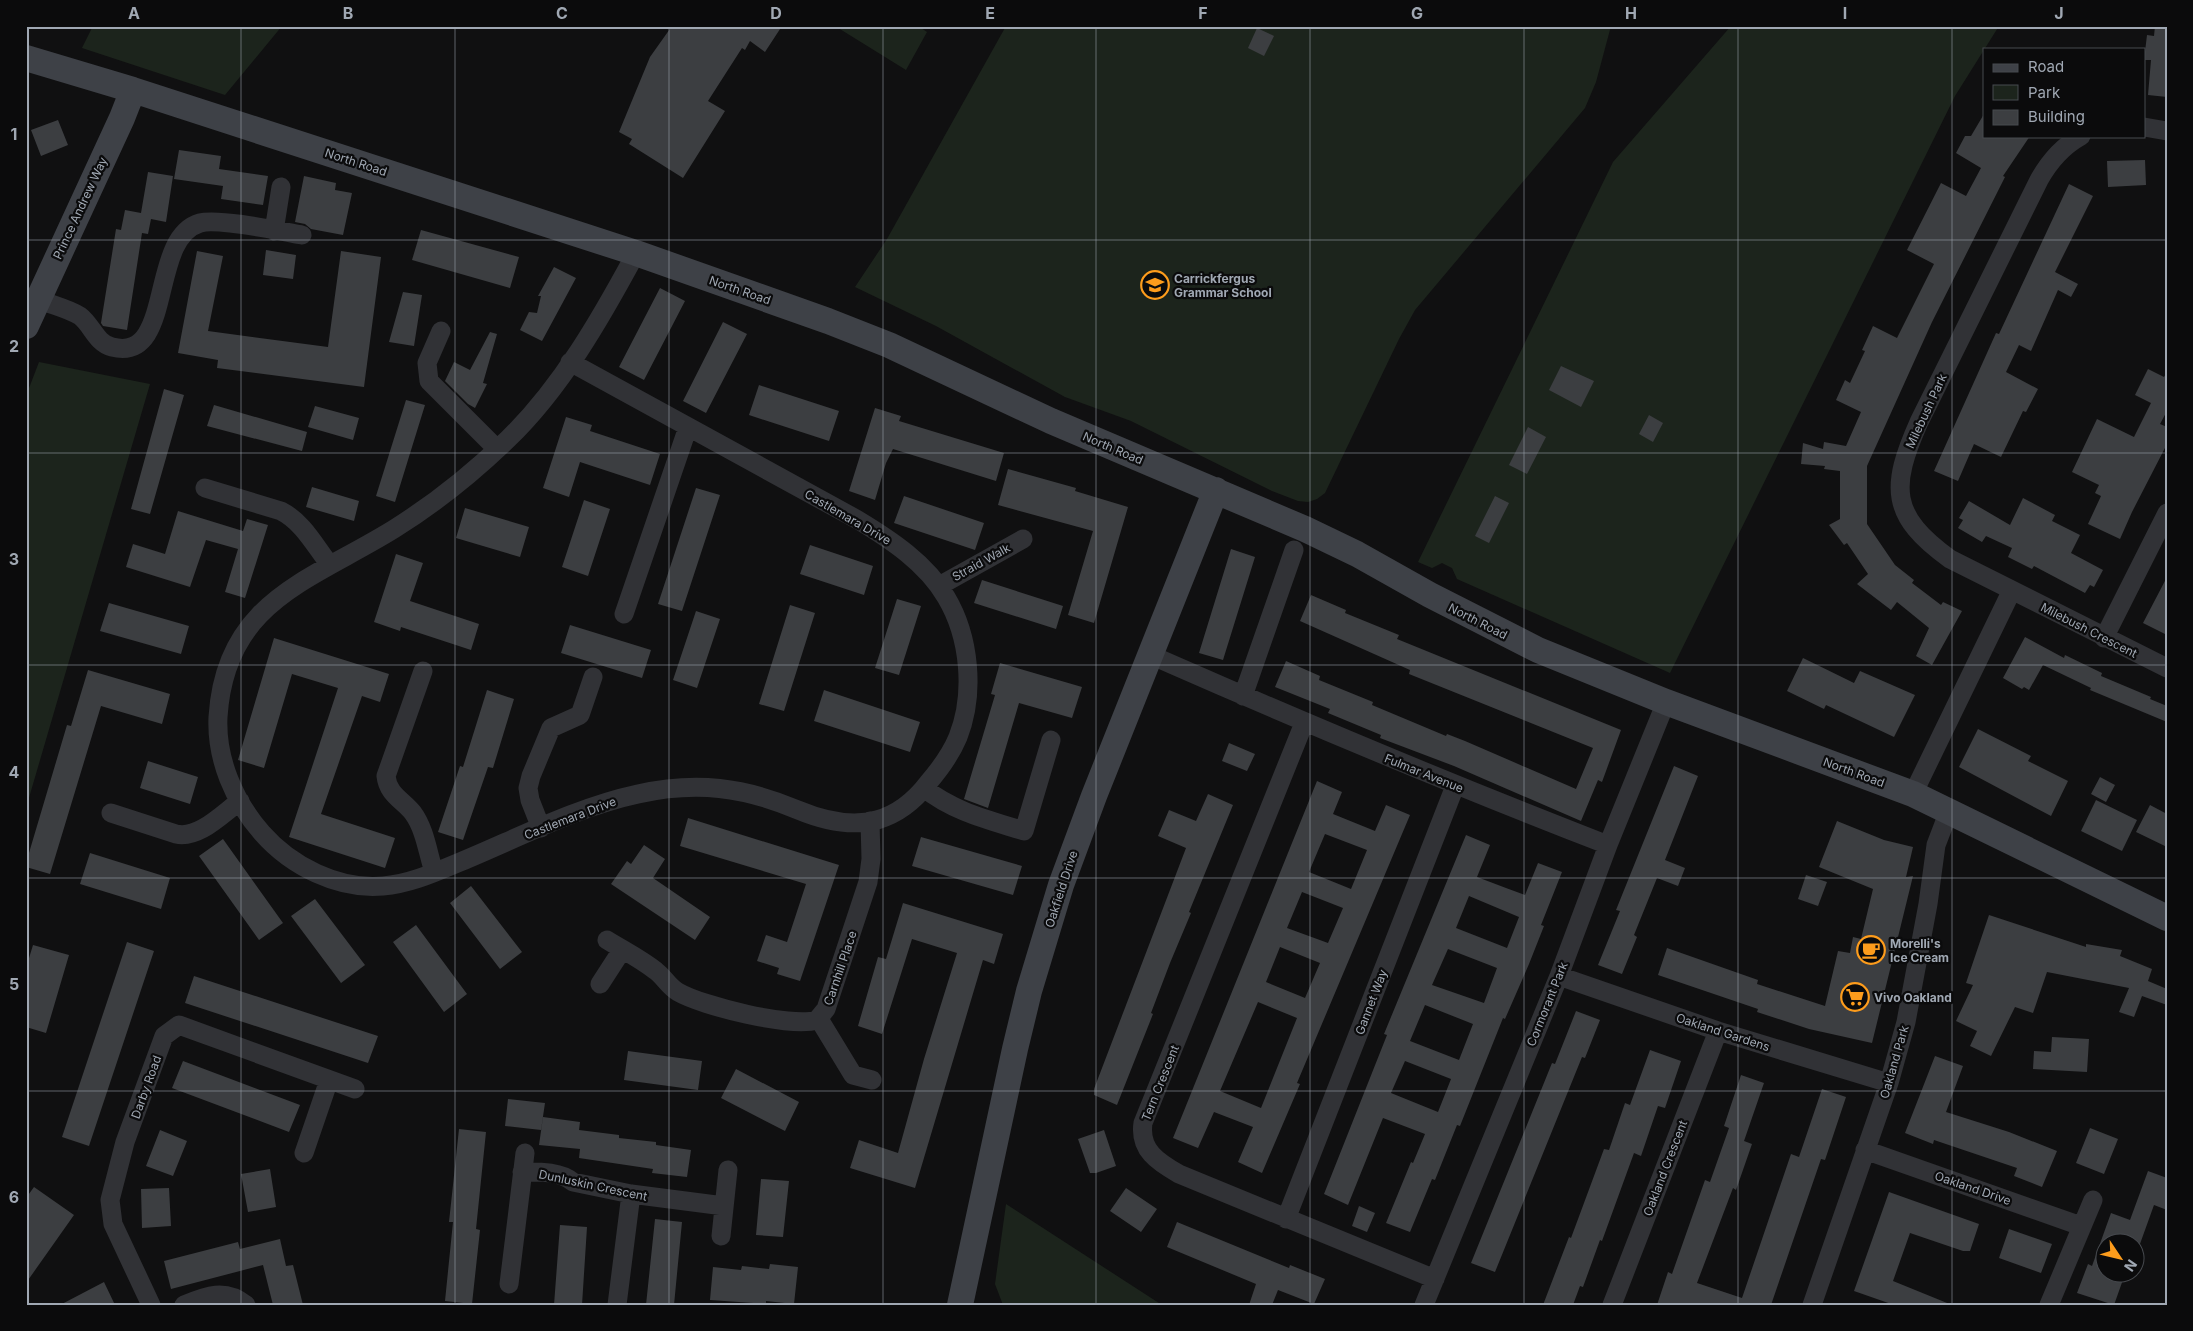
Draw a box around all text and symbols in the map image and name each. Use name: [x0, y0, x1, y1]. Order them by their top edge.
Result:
text: A: [128, 3, 140, 23]
text: B: [343, 3, 353, 23]
text: C: [556, 3, 568, 23]
text: D: [770, 3, 782, 23]
text: E: [985, 3, 995, 23]
text: F: [1198, 3, 1208, 23]
text: G: [1411, 3, 1423, 23]
text: H: [1625, 3, 1637, 23]
text: I: [1843, 3, 1847, 23]
text: J: [2054, 3, 2064, 23]
legend: [1983, 48, 2146, 138]
text: Road: [2028, 57, 2064, 76]
text: Park: [2028, 83, 2061, 102]
text: Building: [2028, 107, 2085, 126]
text: 1: [11, 124, 17, 144]
street label: North Road: [323, 145, 389, 179]
street label: Prince Andrew Way: [50, 154, 110, 262]
school or university icon: Carrickfergus Grammar School: [1140, 270, 1170, 300]
place label: Carrickfergus Grammar School: [1174, 271, 1272, 300]
street label: North Road: [707, 272, 773, 308]
text: 2: [9, 336, 19, 356]
street label: Milebush Park: [1902, 371, 1950, 451]
street label: North Road: [1080, 429, 1146, 467]
street label: Castlemara Drive: [802, 486, 894, 548]
street label: Straid Walk: [949, 540, 1013, 584]
text: 3: [9, 549, 19, 569]
street label: Milebush Crescent: [2038, 599, 2140, 661]
street label: North Road: [1446, 600, 1510, 642]
street label: Fulmar Avenue: [1382, 750, 1466, 796]
street label: North Road: [1821, 754, 1887, 790]
text: 4: [9, 762, 20, 782]
street label: Castlemara Drive: [522, 794, 618, 842]
street label: Oakfield Drive: [1041, 849, 1081, 929]
street label: Carnhill Place: [820, 929, 860, 1007]
cafe icon: Morelli's Ice Cream: [1856, 935, 1886, 965]
place label: Morelli's Ice Cream: [1890, 936, 1949, 965]
street label: Cormorant Park: [1523, 959, 1571, 1048]
street label: Gannet Way: [1352, 967, 1390, 1037]
text: 5: [9, 974, 19, 994]
supermarket icon: Vivo Oakland: [1840, 982, 1870, 1012]
place label: Vivo Oakland: [1874, 990, 1952, 1005]
street label: Oakland Gardens: [1674, 1010, 1772, 1054]
street label: Oakland Park: [1876, 1023, 1912, 1100]
street label: Tern Crescent: [1138, 1043, 1182, 1123]
street label: Darby Road: [128, 1053, 164, 1121]
street label: Oakland Crescent: [1640, 1118, 1690, 1218]
street label: Dunluskin Crescent: [537, 1166, 649, 1204]
street label: Oakland Drive: [1933, 1168, 2013, 1208]
text: 6: [9, 1187, 19, 1207]
north arrow: [2096, 1234, 2146, 1284]
text: N: [2121, 1256, 2141, 1275]

